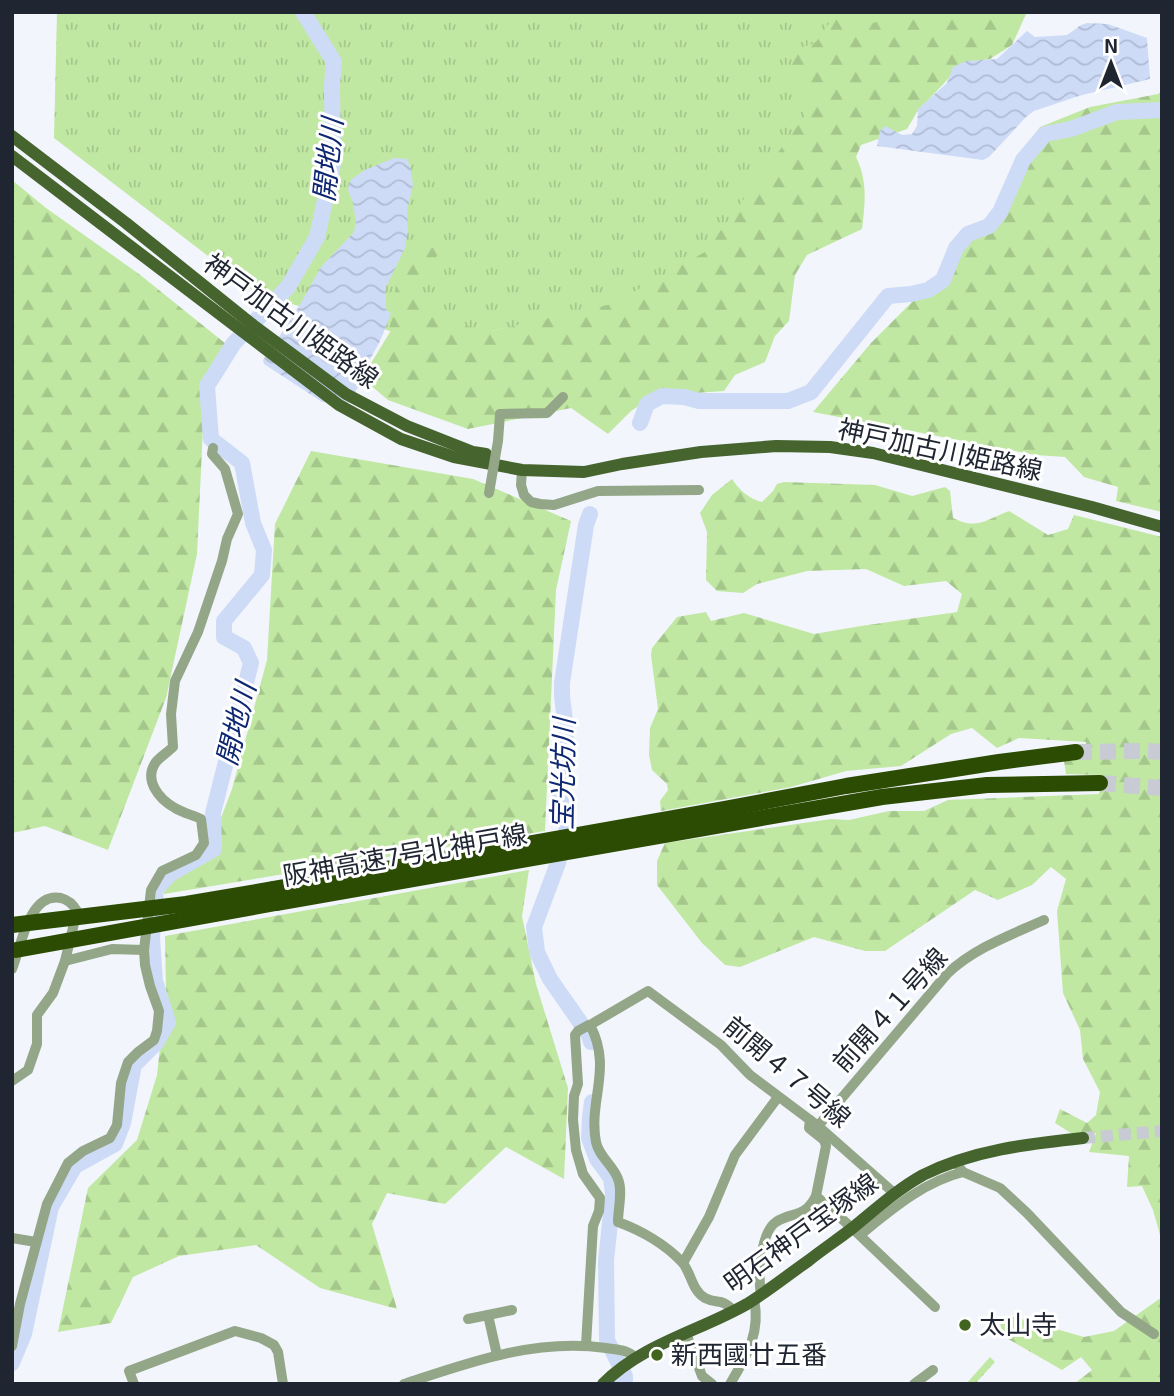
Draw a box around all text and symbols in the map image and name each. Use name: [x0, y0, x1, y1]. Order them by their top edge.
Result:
north arrow: [1076, 28, 1146, 98]
text: N: [1104, 34, 1118, 57]
water label: 開地川: [306, 113, 349, 203]
street label: 神戸加古川姫路線: [199, 246, 385, 393]
street label: 神戸加古川姫路線: [835, 412, 1045, 485]
water label: 開地川: [208, 676, 262, 769]
water label: 宝光坊川: [544, 715, 580, 830]
street label: 阪神高速7号北神戸線: [280, 817, 529, 890]
street label: 前開４１号線: [825, 941, 953, 1077]
street label: 前開４７号線: [718, 1009, 858, 1133]
street label: 明石神戸宝塚線: [717, 1166, 883, 1298]
place label: 太山寺: [979, 1308, 1057, 1339]
marker: 太山寺: [957, 1317, 973, 1333]
place label: 新西國廿五番: [671, 1338, 827, 1369]
marker: 新西國廿五番: [649, 1347, 665, 1363]

